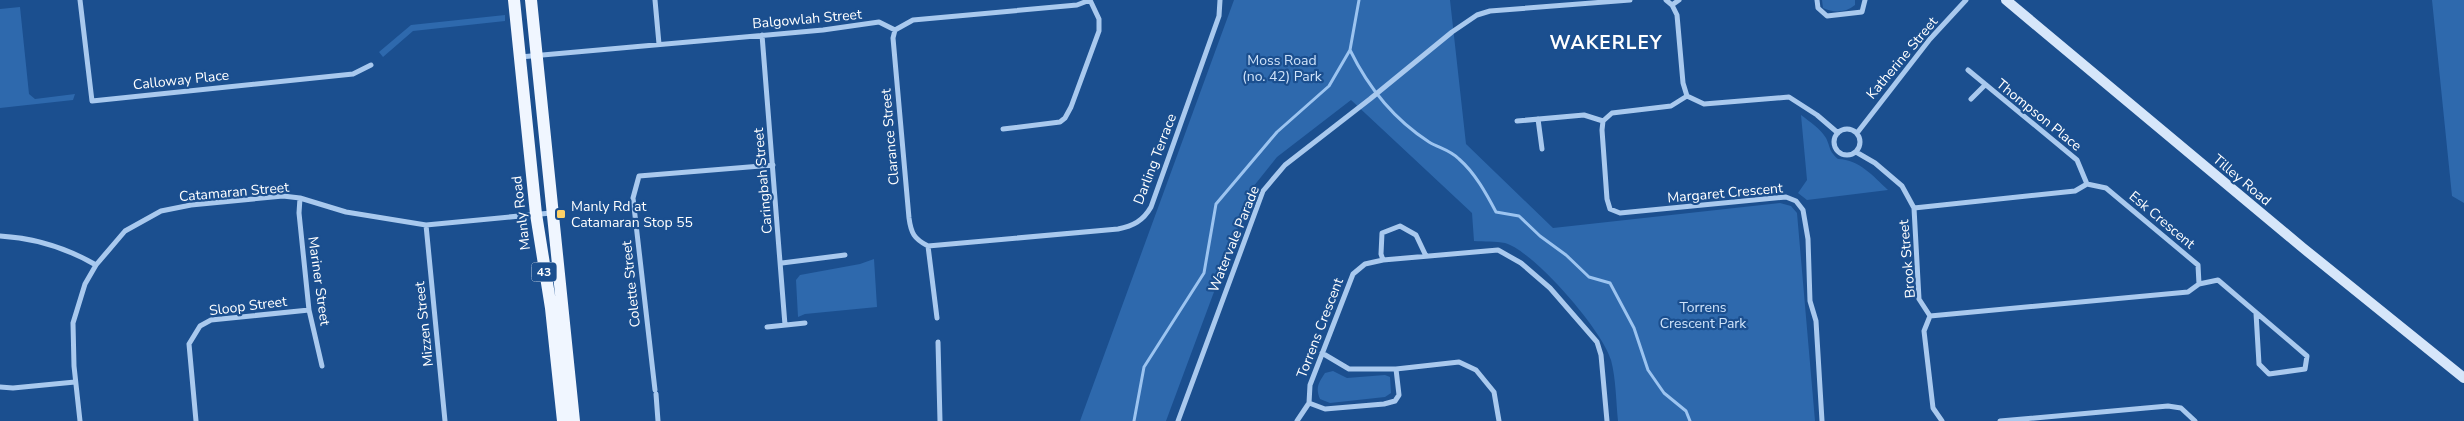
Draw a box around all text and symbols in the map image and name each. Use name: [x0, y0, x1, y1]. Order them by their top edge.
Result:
street label: Balgowlah Street: [751, 5, 863, 33]
street label: Katherine Street: [1862, 13, 1942, 103]
district label: WAKERLEY: [1550, 30, 1663, 56]
park label: Moss Road (no. 42) Park: [1242, 51, 1323, 86]
street label: Calloway Place: [132, 66, 230, 94]
street label: Thompson Place: [1992, 75, 2086, 155]
street label: Clarance Street: [876, 88, 904, 186]
street label: Darling Terrace: [1129, 111, 1181, 207]
street label: Caringbah Street: [749, 127, 777, 235]
street label: Tilley Road: [2209, 150, 2275, 210]
street label: Manly Road: [507, 175, 535, 251]
street label: Catamaran Street: [178, 178, 290, 206]
street label: Margaret Crescent: [1666, 178, 1784, 208]
street label: Watervale Parade: [1204, 183, 1264, 295]
street label: Esk Crescent: [2125, 187, 2199, 253]
place label: Manly Rd at Catamaran Stop 55: [571, 197, 693, 232]
marker: Manly Rd at Catamaran Stop 55: [555, 208, 567, 220]
street label: Brook Street: [1894, 219, 1920, 299]
street label: Mariner Street: [303, 235, 335, 327]
street label: Colette Street: [617, 240, 645, 328]
road number: 43: [532, 262, 556, 282]
street label: Torrens Crescent: [1292, 275, 1348, 381]
street label: Mizzen Street: [410, 281, 438, 367]
street label: Sloop Street: [208, 292, 288, 320]
park label: Torrens Crescent Park: [1660, 298, 1747, 333]

